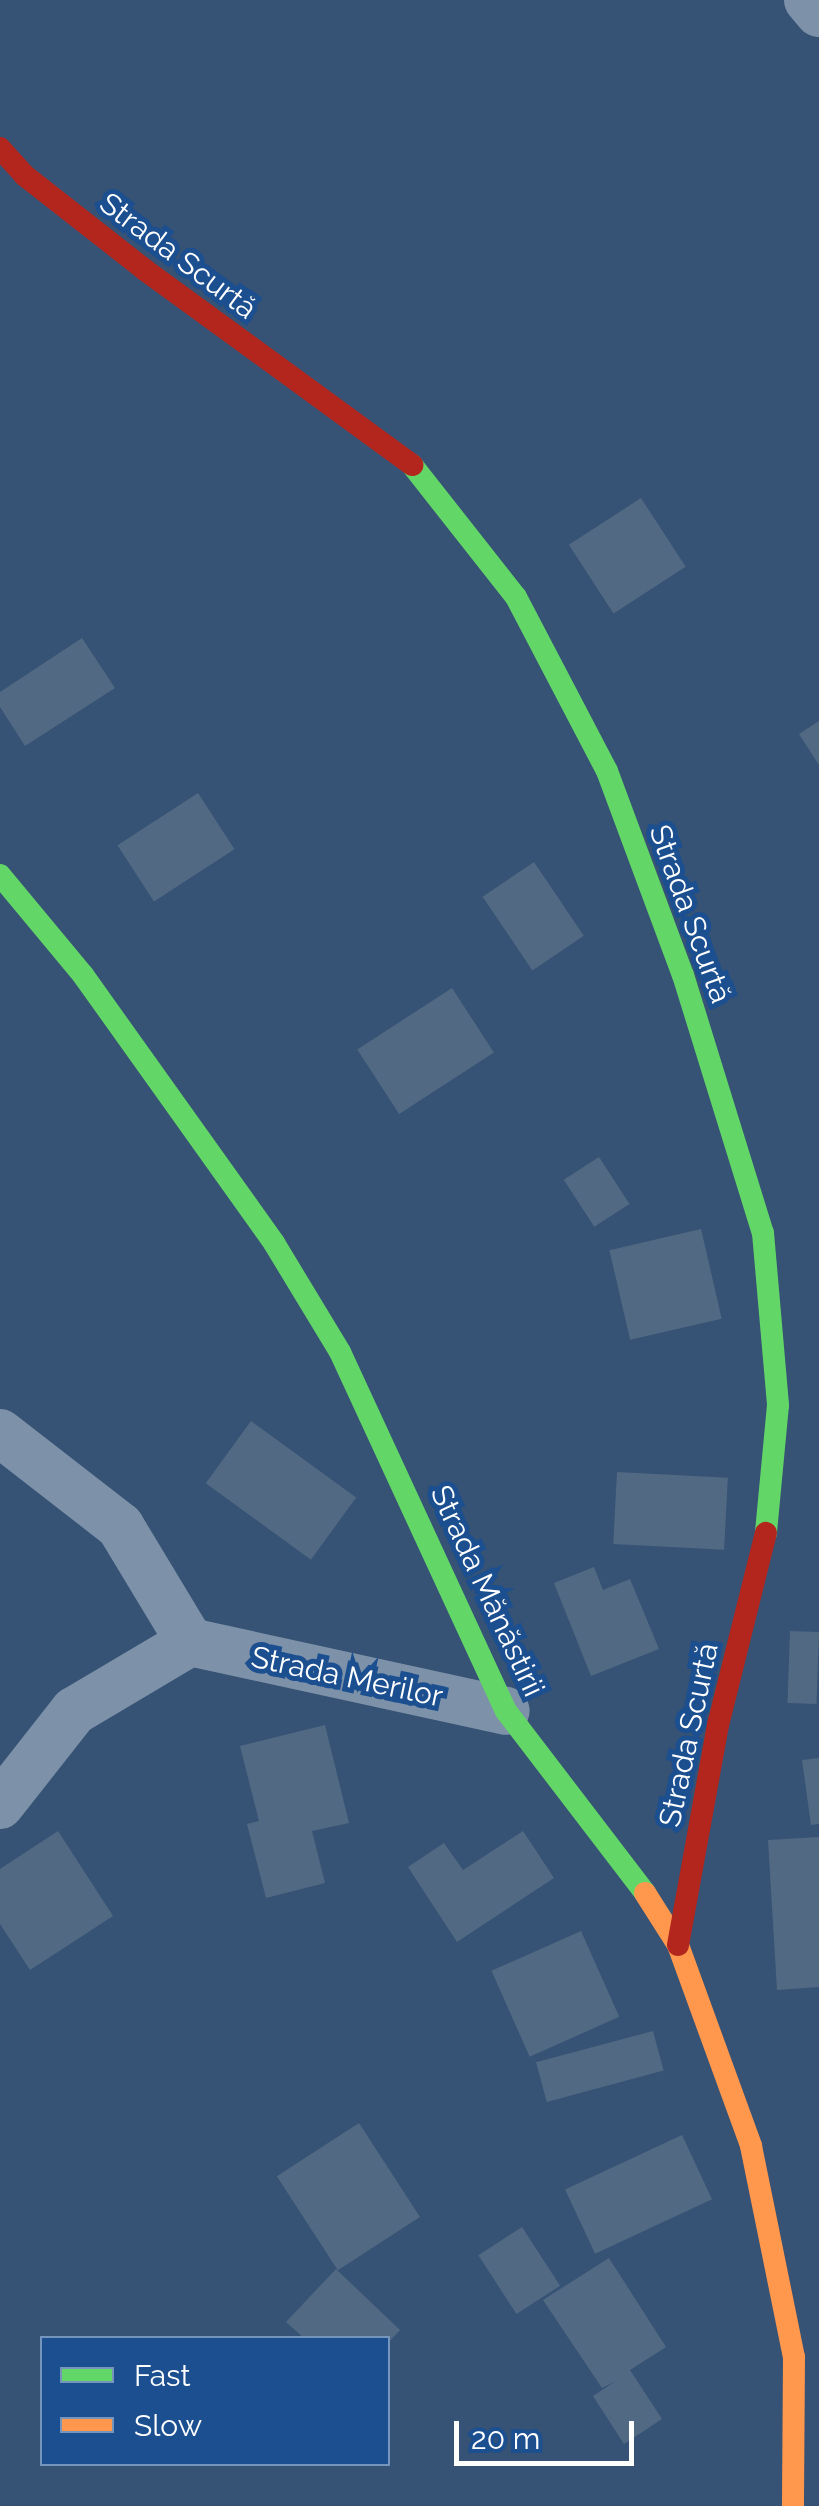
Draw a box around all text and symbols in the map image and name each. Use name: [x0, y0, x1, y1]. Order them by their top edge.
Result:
street label: Strada Scurtă: [93, 185, 263, 327]
street label: Strada Scurtă: [641, 820, 739, 1008]
street label: Strada Mănăstirii: [422, 1480, 552, 1702]
street label: Strada Merilor: [248, 1639, 446, 1715]
street label: Strada Scurtă: [652, 1640, 726, 1830]
legend: [40, 2336, 390, 2466]
text: Fast: [134, 2358, 191, 2393]
scale bar: [459, 2401, 639, 2463]
text: Slow: [134, 2408, 202, 2443]
text: 20 m: [471, 2421, 540, 2456]

